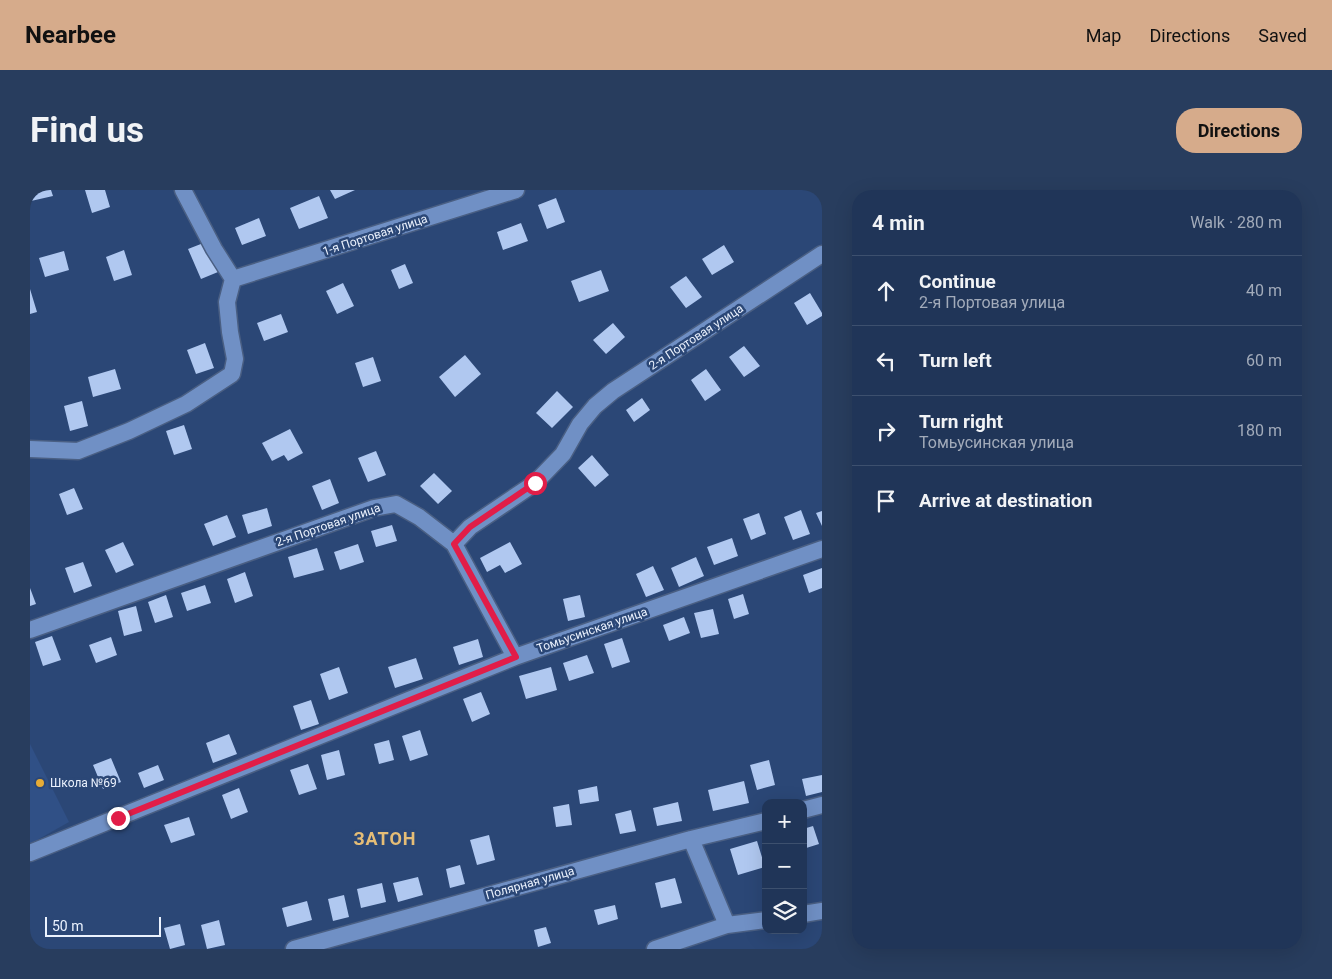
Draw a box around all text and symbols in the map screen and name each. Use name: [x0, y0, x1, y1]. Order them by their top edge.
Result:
text: Nearbee: [25, 21, 116, 49]
text: Map: [1086, 25, 1121, 46]
text: Directions: [1149, 25, 1230, 46]
text: Saved: [1258, 25, 1307, 46]
button: Directions: [1176, 108, 1302, 153]
text: Find us: [30, 110, 144, 151]
street label: 1-я Портовая улица: [321, 211, 429, 259]
text: 4 min: [872, 211, 925, 235]
text: Walk · 280 m: [1190, 213, 1282, 232]
text: Continue: [919, 270, 996, 293]
icon: ahead: [872, 277, 900, 305]
text: 40 m: [1246, 281, 1282, 300]
text: 2-я Портовая улица: [919, 293, 1065, 312]
street label: 2-я Портовая улица: [646, 301, 746, 373]
icon: left: [872, 347, 900, 375]
text: Turn left: [919, 349, 992, 372]
text: 60 m: [1246, 351, 1282, 370]
text: Turn right: [919, 410, 1003, 433]
icon: right: [872, 417, 900, 445]
text: 180 m: [1237, 421, 1282, 440]
text: Томьусинская улица: [919, 433, 1074, 452]
route start: [524, 472, 547, 495]
icon: arrive: [872, 487, 900, 515]
text: Arrive at destination: [919, 489, 1092, 512]
street label: 2-я Портовая улица: [274, 501, 382, 549]
street label: Томьусинская улица: [535, 604, 649, 656]
place label: Школа №69: [50, 776, 117, 790]
marker: Школа №69: [34, 777, 46, 789]
map controls: [762, 799, 807, 934]
button: +: [762, 799, 807, 844]
route end: [107, 807, 130, 830]
district label: ЗАТОН: [353, 828, 417, 849]
button: −: [762, 844, 807, 889]
street label: Полярная улица: [484, 864, 576, 902]
button: layers: [762, 889, 807, 934]
scale bar: [45, 914, 161, 937]
text: 50 m: [52, 918, 84, 934]

